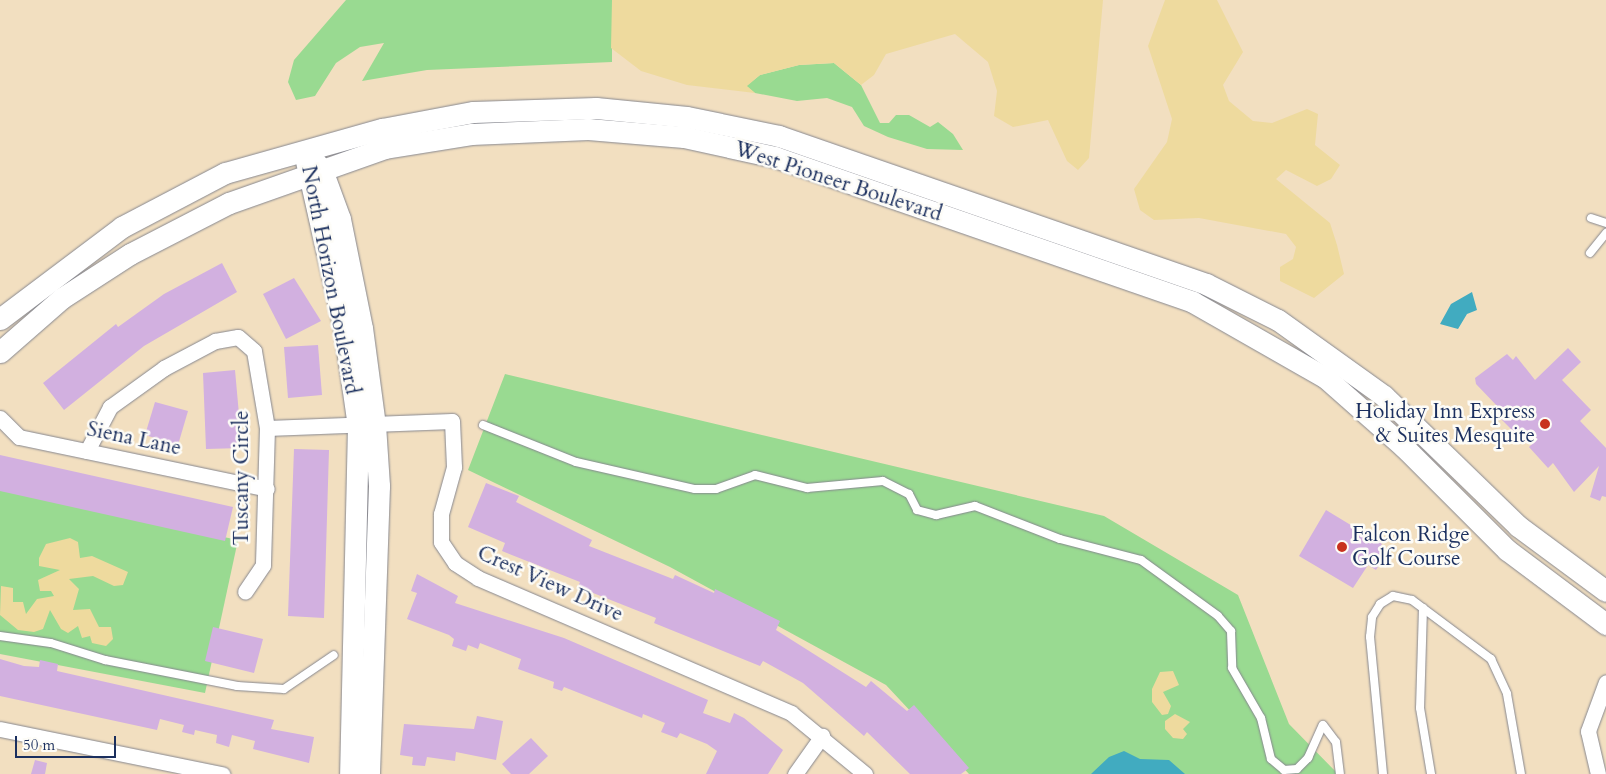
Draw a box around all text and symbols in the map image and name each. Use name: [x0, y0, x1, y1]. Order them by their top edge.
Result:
street label: West Pioneer Boulevard: [731, 137, 945, 227]
street label: North Horizon Boulevard: [295, 164, 365, 396]
place label: Holiday Inn Express & Suites Mesquite: [1355, 399, 1535, 449]
street label: Tuscany Circle: [229, 410, 255, 546]
street label: Siena Lane: [84, 417, 184, 461]
marker: Holiday Inn Express & Suites Mesquite: [1539, 418, 1551, 430]
place label: Falcon Ridge Golf Course: [1352, 522, 1470, 572]
street label: Crest View Drive: [473, 541, 627, 627]
marker: Falcon Ridge Golf Course: [1336, 541, 1348, 553]
scale bar: [18, 726, 119, 758]
text: 50 m: [23, 735, 55, 755]

